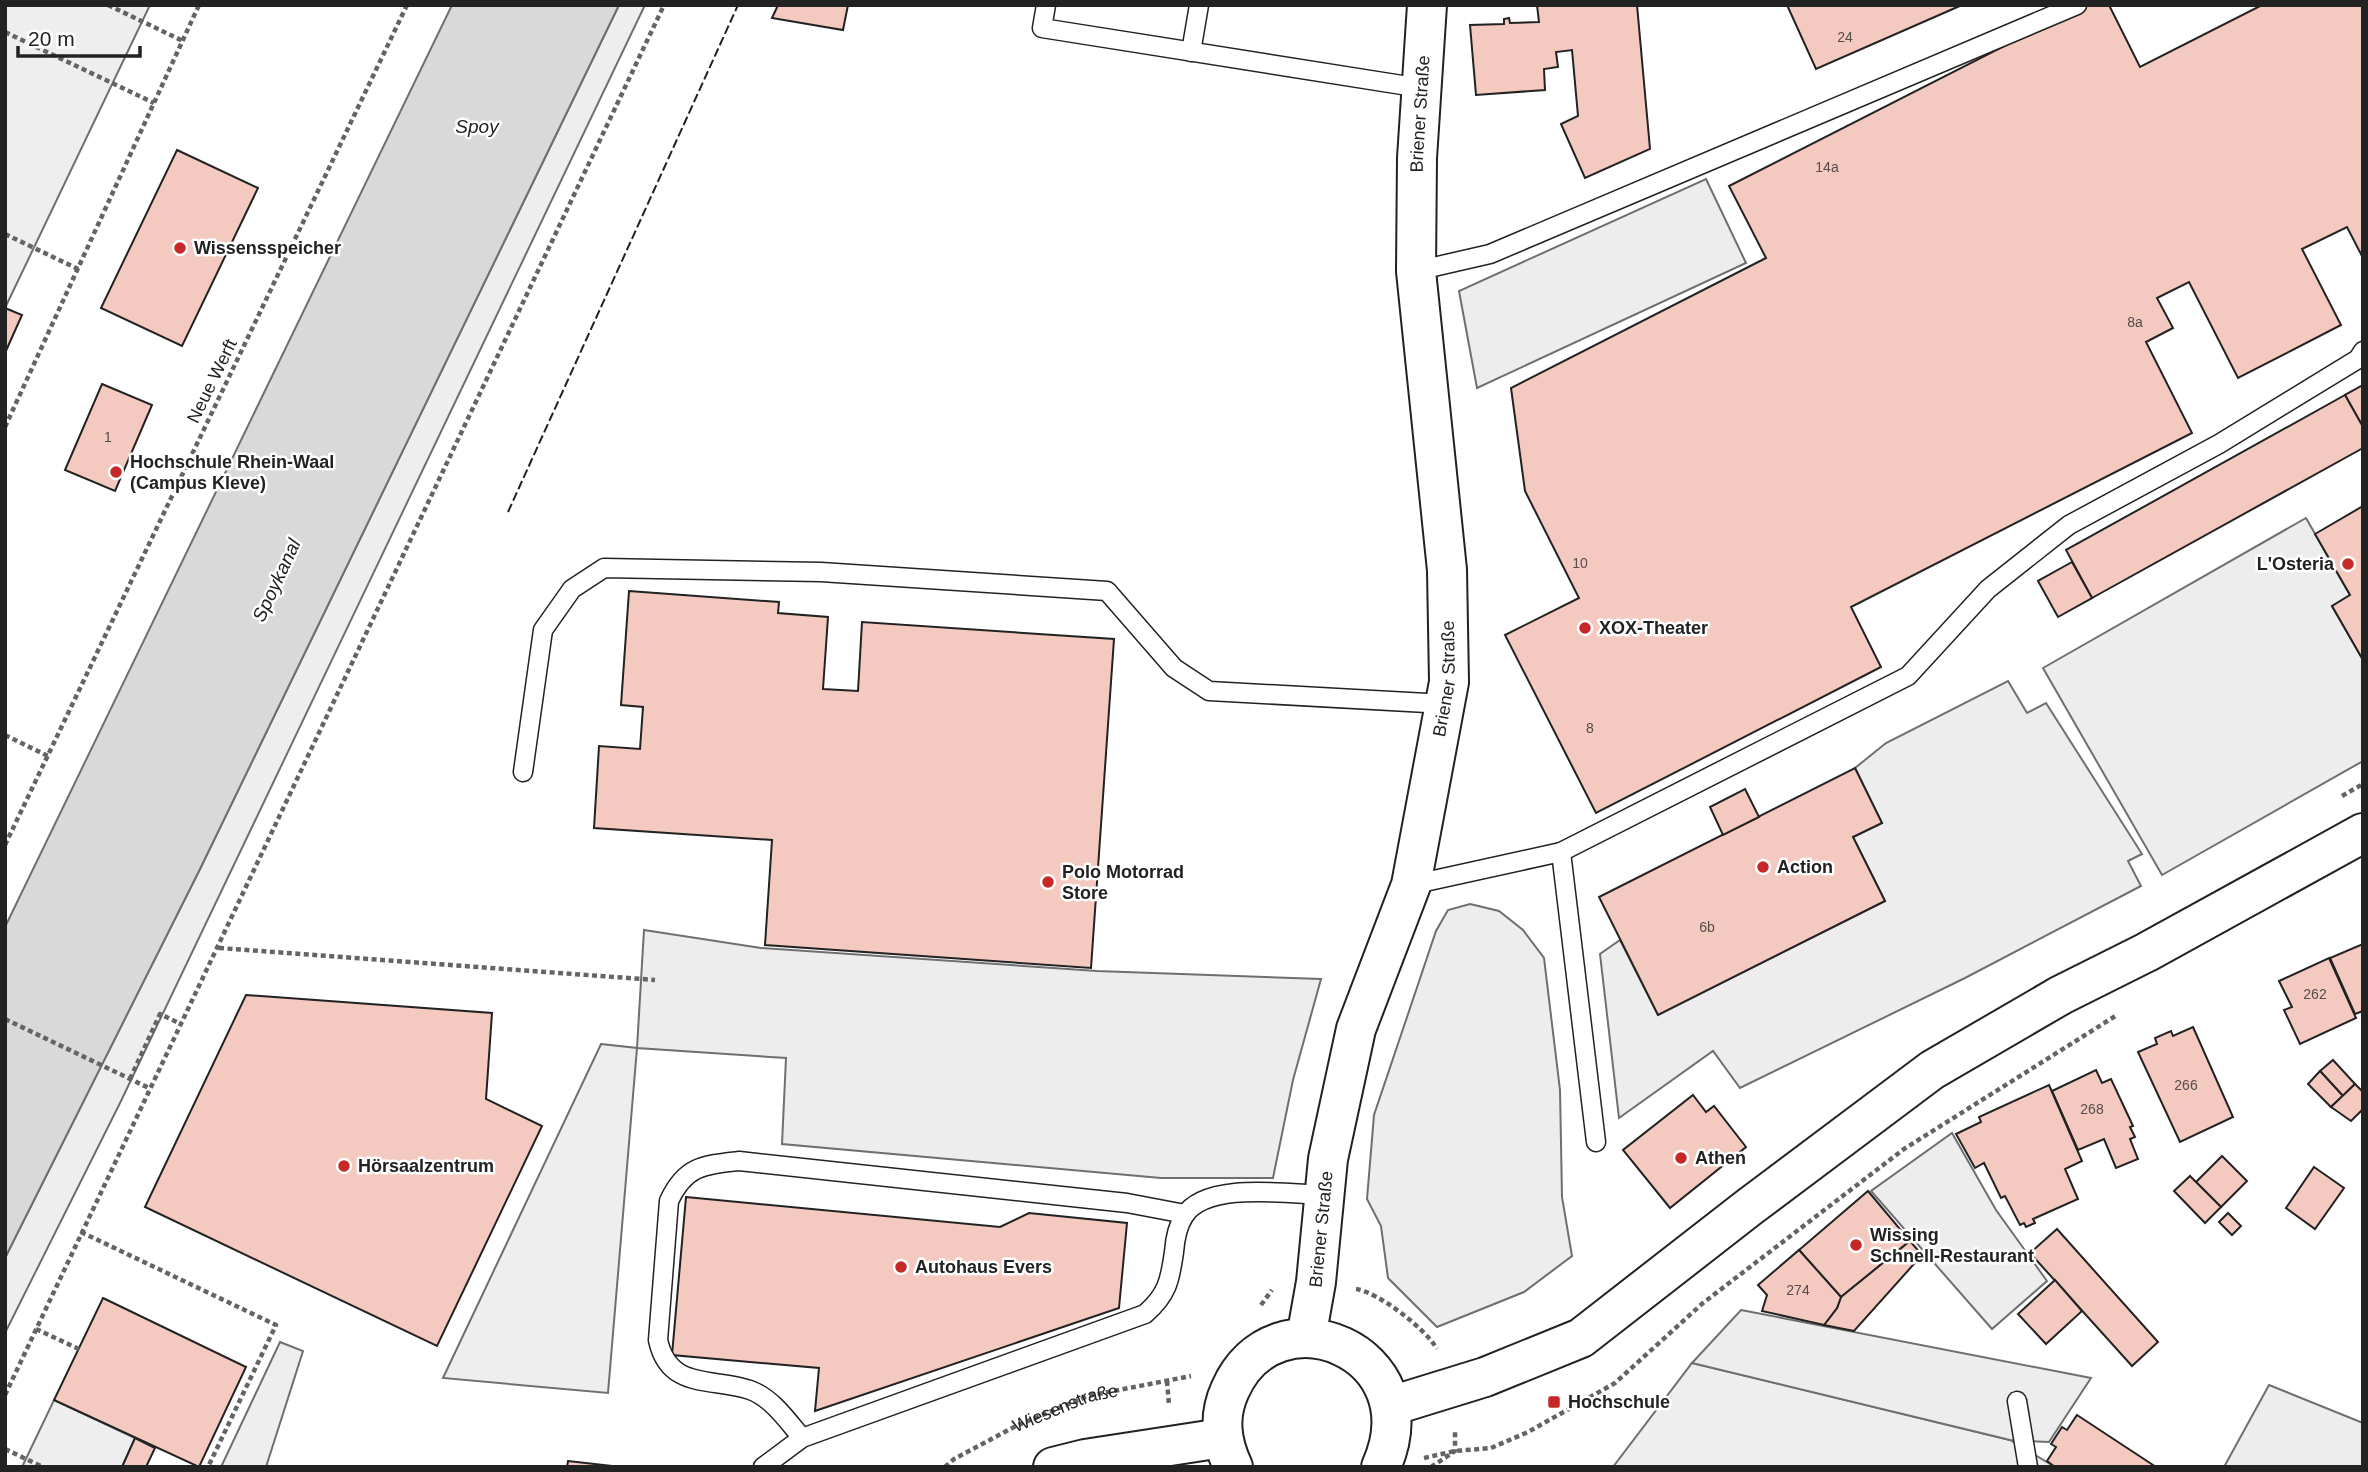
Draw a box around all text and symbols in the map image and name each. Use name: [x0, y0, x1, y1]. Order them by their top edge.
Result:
scale bar: [18, 14, 140, 58]
text: 20 m: [28, 27, 75, 50]
house number: 24: [1837, 29, 1853, 45]
street label: Briener Straße: [1407, 55, 1434, 172]
water label: Spoy: [455, 116, 500, 137]
house number: 14a: [1815, 159, 1839, 175]
place label: Wissensspeicher: [194, 238, 341, 258]
marker: Wissensspeicher: [172, 240, 188, 256]
house number: 8a: [2127, 314, 2143, 330]
street label: Neue Werft: [183, 336, 241, 426]
house number: 1: [104, 429, 112, 445]
place label: Hochschule Rhein-Waal (Campus Kleve): [130, 452, 334, 493]
marker: Hochschule Rhein-Waal (Campus Kleve): [108, 464, 124, 480]
water label: Spoykanal: [248, 535, 305, 625]
place label: L'Osteria: [2257, 554, 2335, 574]
house number: 10: [1572, 555, 1588, 571]
marker: L'Osteria: [2340, 556, 2356, 572]
place label: XOX-Theater: [1599, 618, 1708, 638]
street label: Briener Straße: [1429, 620, 1459, 739]
marker: XOX-Theater: [1577, 620, 1593, 636]
house number: 8: [1586, 720, 1594, 736]
place label: Action: [1777, 857, 1833, 877]
marker: Action: [1755, 859, 1771, 875]
place label: Polo Motorrad Store: [1062, 862, 1184, 903]
marker: Polo Motorrad Store: [1040, 874, 1056, 890]
house number: 6b: [1699, 919, 1715, 935]
house number: 262: [2303, 986, 2327, 1002]
house number: 266: [2174, 1077, 2198, 1093]
house number: 268: [2080, 1101, 2104, 1117]
place label: Athen: [1695, 1148, 1746, 1168]
marker: Athen: [1673, 1150, 1689, 1166]
place label: Hörsaalzentrum: [358, 1156, 494, 1176]
marker: Hörsaalzentrum: [336, 1158, 352, 1174]
street label: Briener Straße: [1306, 1170, 1337, 1288]
place label: Wissing Schnell-Restaurant: [1870, 1225, 2034, 1266]
marker: Wissing Schnell-Restaurant: [1848, 1237, 1864, 1253]
place label: Autohaus Evers: [915, 1257, 1052, 1277]
marker: Autohaus Evers: [893, 1259, 909, 1275]
house number: 274: [1786, 1282, 1810, 1298]
street label: Wiesenstraße: [1010, 1380, 1120, 1436]
place label: Hochschule: [1568, 1392, 1670, 1412]
marker: Hochschule: [1546, 1394, 1562, 1410]

